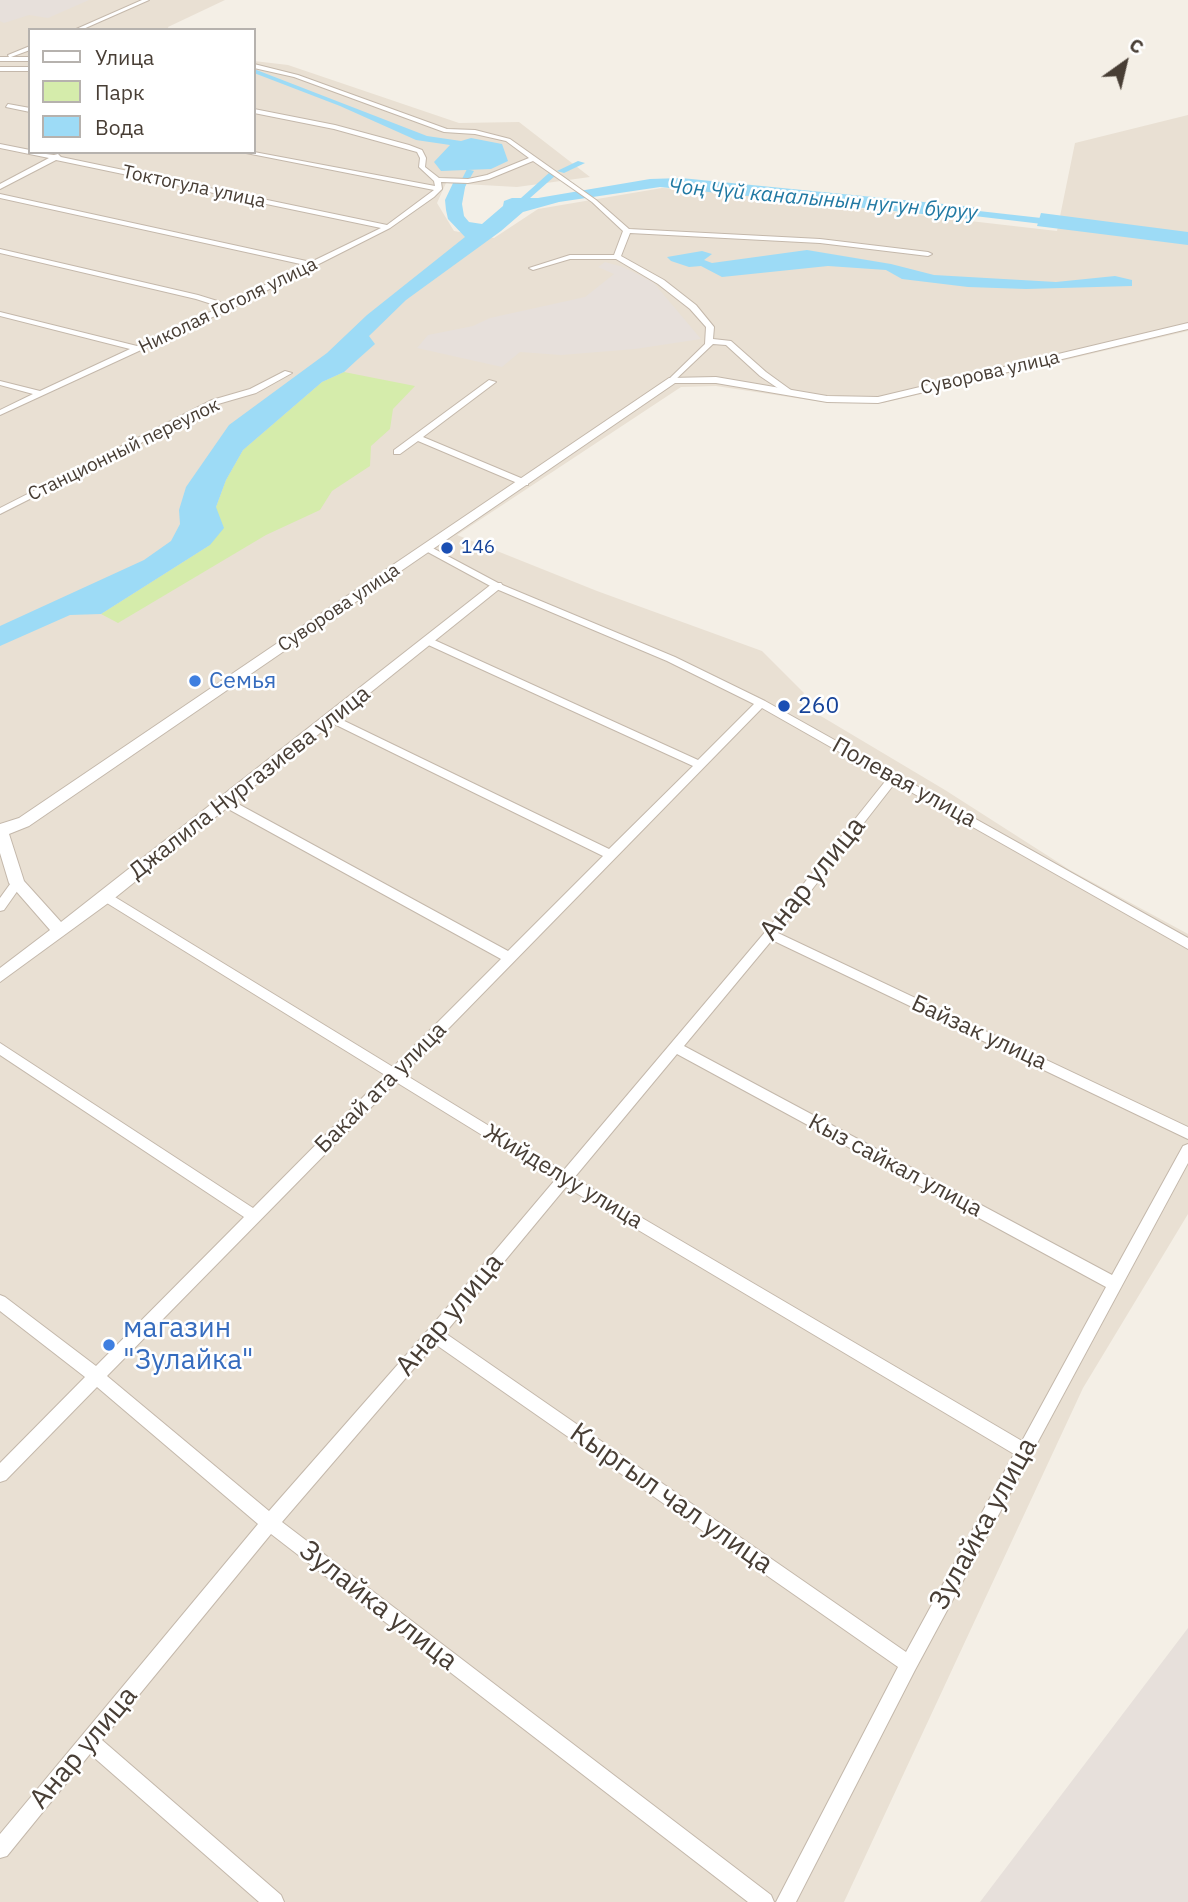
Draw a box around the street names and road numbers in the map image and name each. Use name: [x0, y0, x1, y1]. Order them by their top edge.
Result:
street label: Токтогула улица: [120, 161, 268, 213]
street label: Николая Гоголя улица: [135, 253, 321, 359]
street label: Суворова улица: [918, 346, 1062, 400]
street label: Станционный переулок: [24, 394, 224, 506]
street label: Суворова улица: [274, 559, 404, 657]
street label: Джалила Нургазиева улица: [124, 680, 376, 886]
street label: Полевая улица: [827, 732, 981, 834]
street label: Анар улица: [753, 810, 873, 948]
street label: Байзак улица: [907, 990, 1051, 1076]
street label: Бакай ата улица: [310, 1017, 452, 1159]
street label: Кыз сайкал улица: [803, 1109, 987, 1223]
street label: Жийделуу улица: [478, 1119, 648, 1235]
street label: Анар улица: [389, 1247, 511, 1383]
street label: Кыргыл чал улица: [563, 1416, 779, 1582]
street label: Зулайка улица: [923, 1432, 1045, 1616]
street label: Зулайка улица: [292, 1534, 464, 1678]
street label: Анар улица: [23, 1680, 145, 1816]

